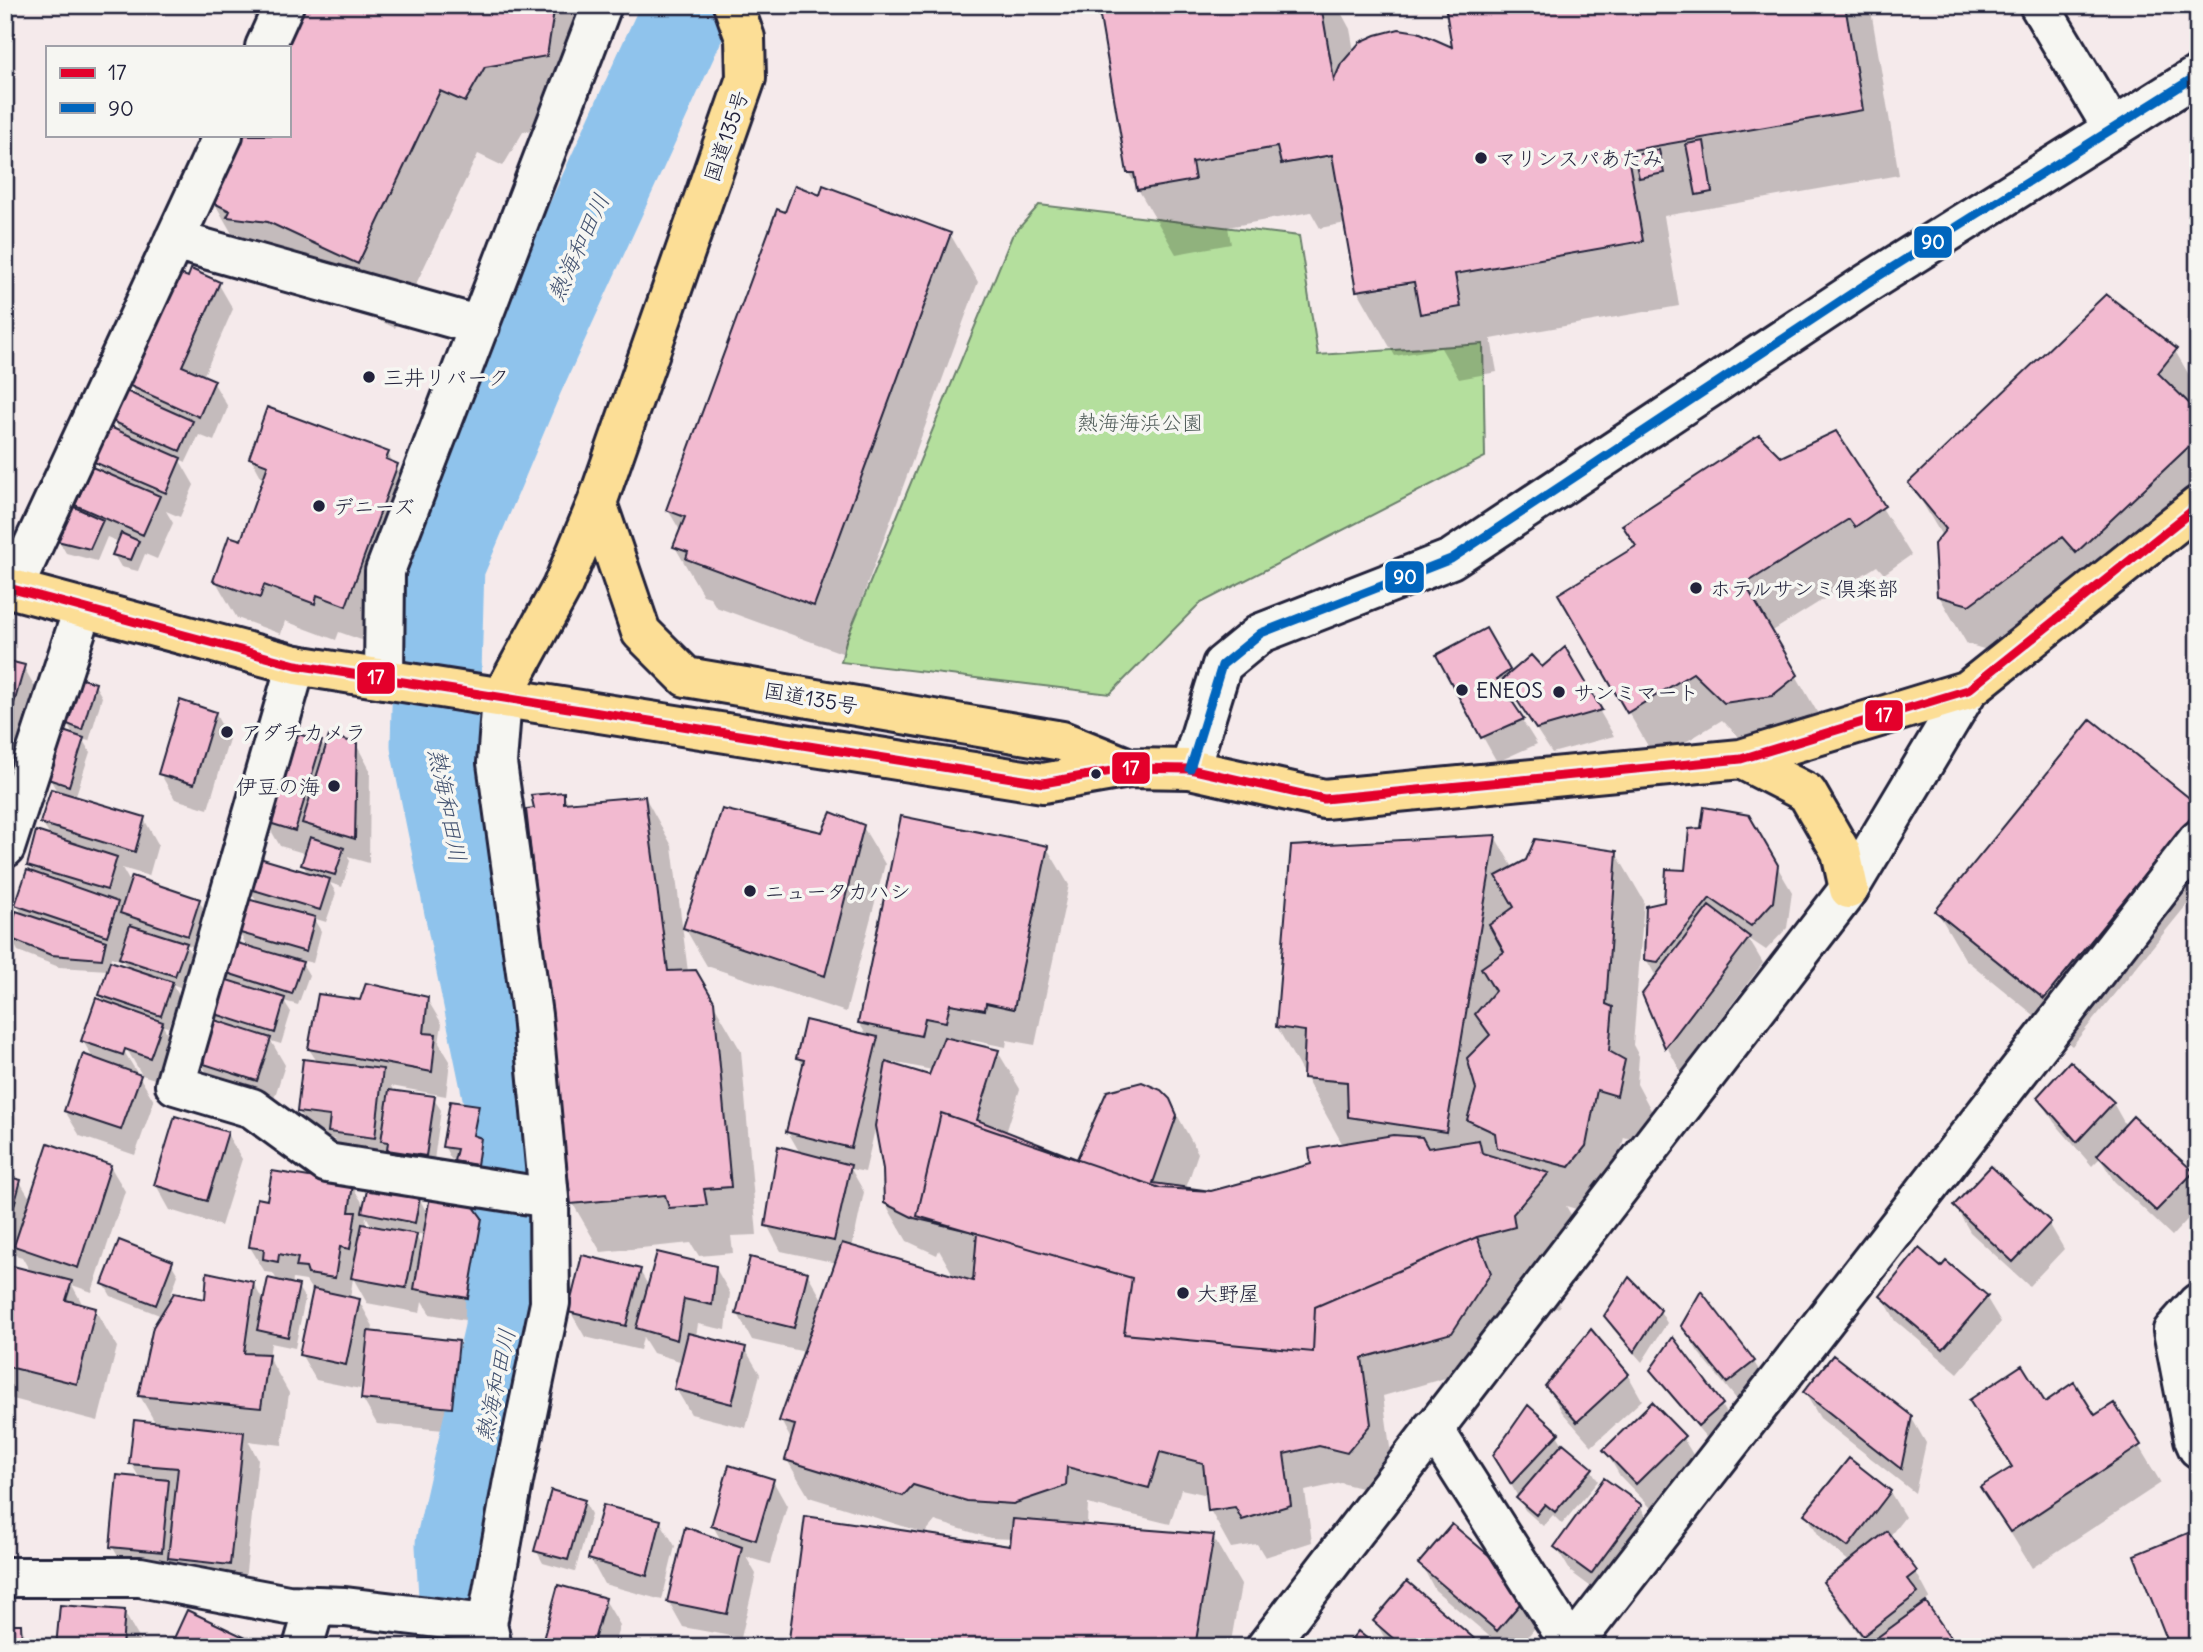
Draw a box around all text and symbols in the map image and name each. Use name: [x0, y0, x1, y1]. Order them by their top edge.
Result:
legend: [46, 46, 290, 136]
text: 17: [108, 59, 127, 86]
street label: 国道135号: [698, 87, 754, 185]
text: 90: [108, 95, 134, 122]
place label: マリンスパあたみ: [1495, 145, 1663, 172]
marker: マリンスパあたみ: [1473, 150, 1489, 166]
water label: 熱海和田川: [541, 189, 615, 305]
line badge: 90: [1913, 225, 1953, 259]
text: 90: [1921, 230, 1945, 254]
place label: 三井リパーク: [383, 364, 509, 391]
marker: 三井リパーク: [361, 369, 377, 385]
park label: 熱海海浜公園: [1077, 409, 1203, 436]
place label: デニーズ: [333, 493, 414, 520]
marker: デニーズ: [311, 498, 327, 514]
line badge: 90: [1384, 560, 1425, 594]
text: 90: [1393, 565, 1417, 589]
place label: ホテルサンミ倶楽部: [1710, 575, 1898, 602]
marker: ホテルサンミ倶楽部: [1688, 580, 1704, 596]
line badge: 17: [356, 661, 396, 695]
text: 17: [368, 665, 385, 689]
street label: 国道135号: [762, 676, 860, 720]
place label: ENEOS: [1476, 677, 1543, 704]
place label: サンミマート: [1573, 679, 1699, 706]
marker: ENEOS: [1454, 682, 1470, 698]
marker: サンミマート: [1551, 684, 1567, 700]
line badge: 17: [1864, 699, 1904, 732]
text: 17: [1876, 703, 1893, 727]
place label: アダチカメラ: [241, 719, 366, 746]
marker: アダチカメラ: [219, 724, 235, 740]
water label: 熱海和田川: [423, 746, 473, 864]
line badge: 17: [1111, 751, 1151, 785]
text: 17: [1123, 756, 1140, 780]
unlabelled marker: [1089, 767, 1103, 781]
place label: 伊豆の海: [236, 773, 320, 800]
marker: 伊豆の海: [326, 778, 342, 794]
place label: ニュータカハシ: [764, 878, 911, 905]
marker: ニュータカハシ: [742, 883, 758, 899]
place label: 大野屋: [1197, 1280, 1260, 1307]
marker: 大野屋: [1175, 1285, 1191, 1301]
water label: 熱海和田川: [469, 1326, 521, 1444]

